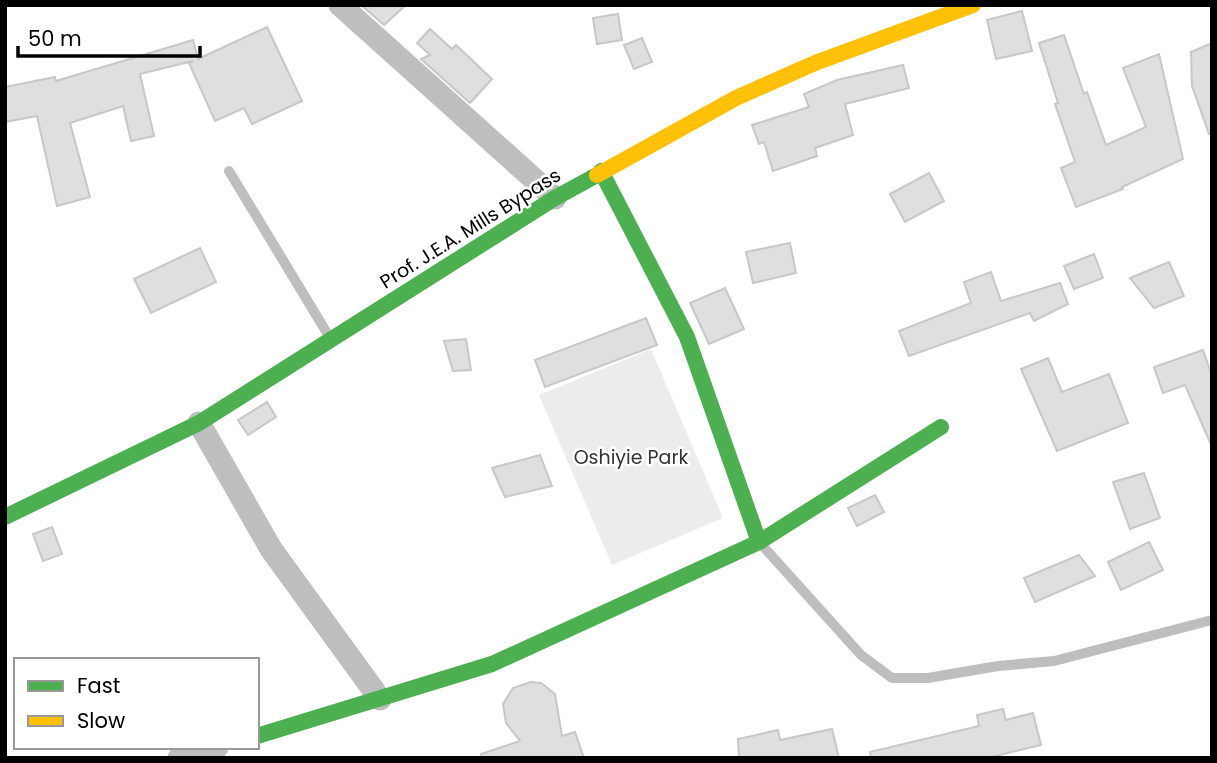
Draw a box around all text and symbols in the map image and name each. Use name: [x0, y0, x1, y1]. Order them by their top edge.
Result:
scale bar: [18, 14, 200, 58]
text: 50 m: [28, 24, 82, 53]
street label: Prof. J.E.A. Mills Bypass: [375, 162, 566, 295]
park label: Oshiyie Park: [574, 444, 689, 471]
legend: [14, 658, 259, 749]
text: Fast: [77, 671, 120, 700]
text: Slow: [77, 706, 125, 735]

